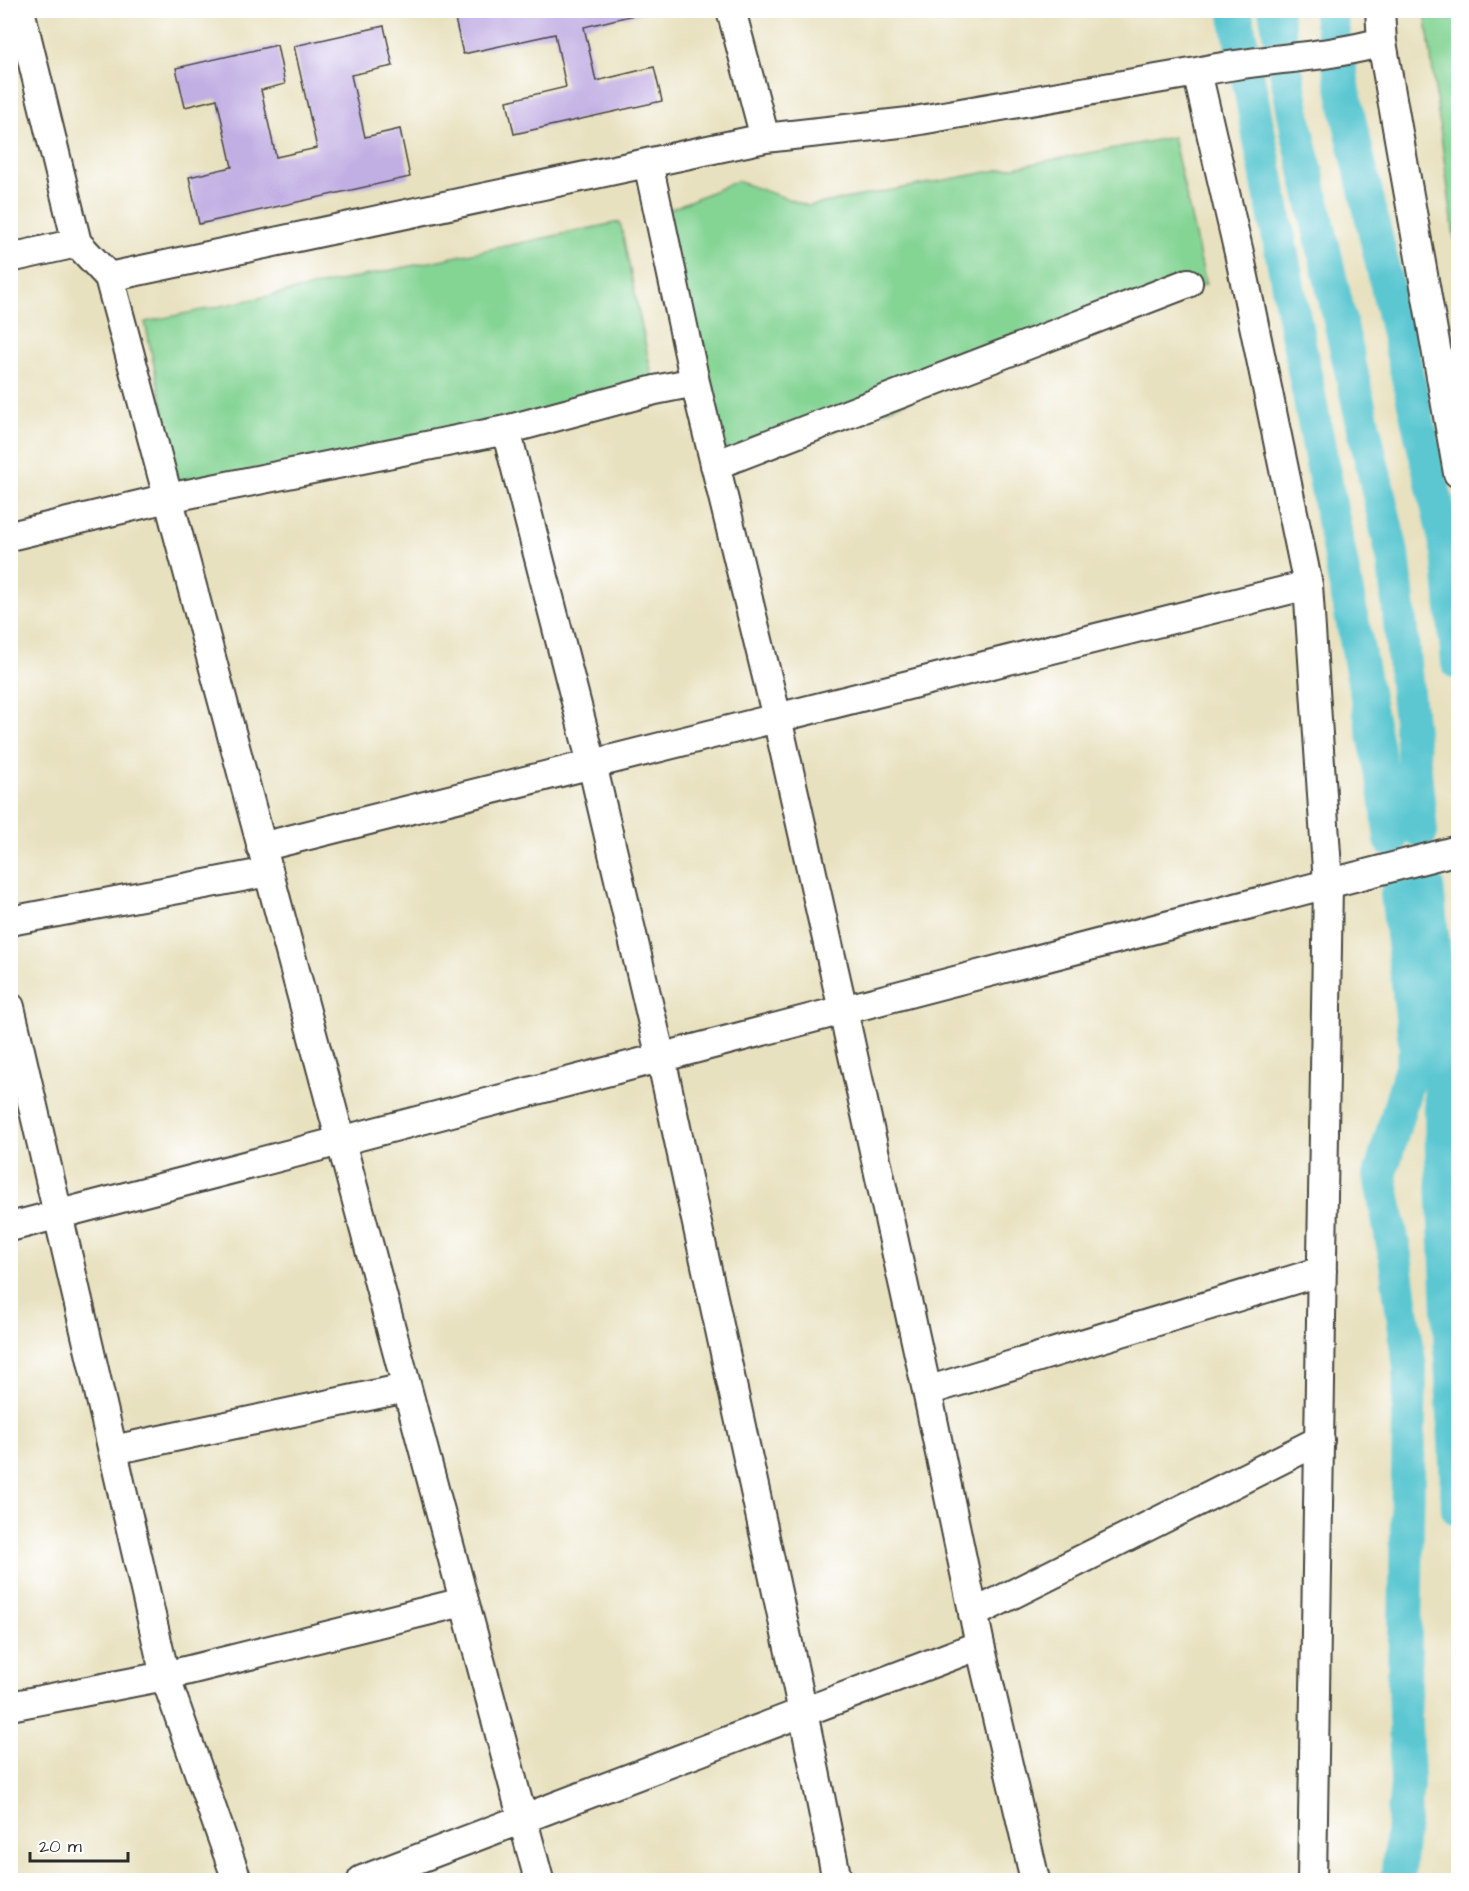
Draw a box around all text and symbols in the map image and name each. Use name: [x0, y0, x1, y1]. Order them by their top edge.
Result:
scale bar: [30, 1825, 128, 1863]
text: 20 m: [39, 1834, 82, 1859]

